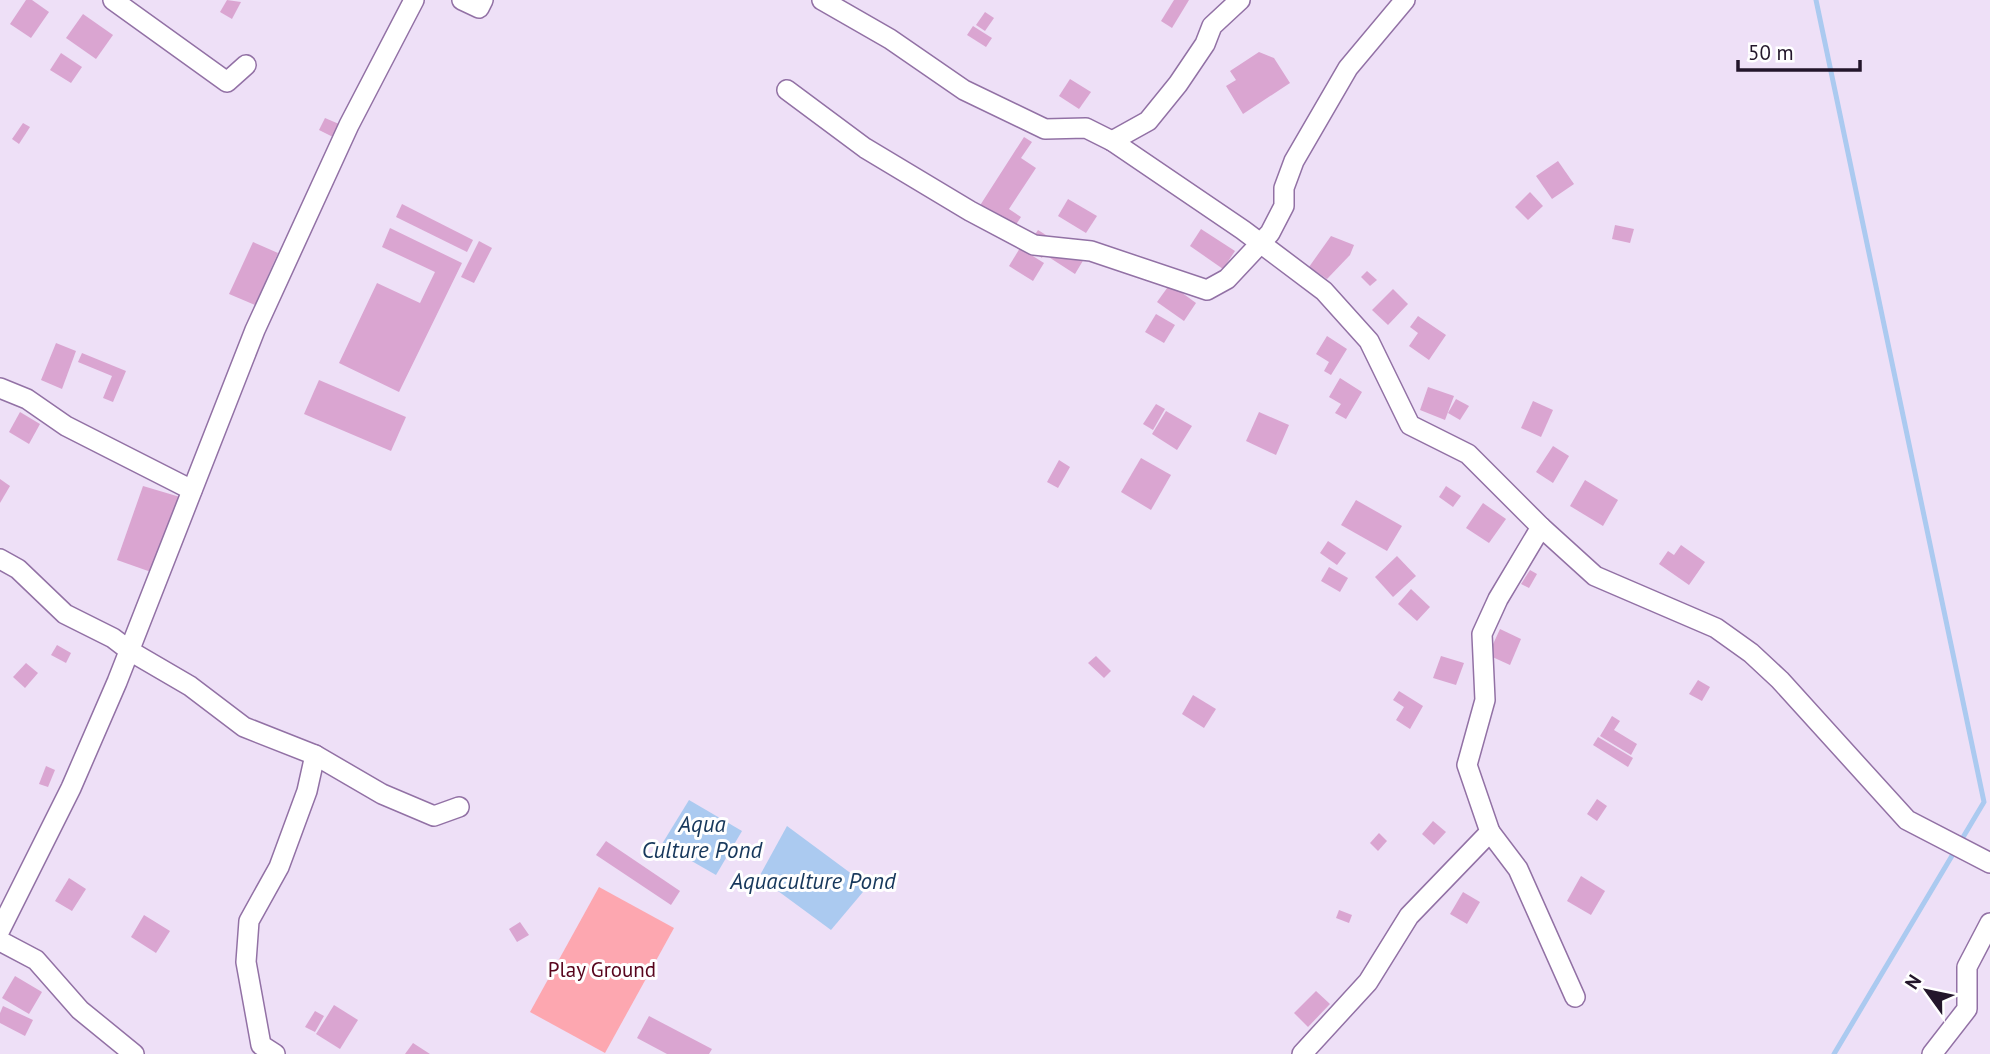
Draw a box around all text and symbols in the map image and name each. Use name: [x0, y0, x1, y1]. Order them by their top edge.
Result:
scale bar: [1738, 28, 1860, 72]
text: 50 m: [1748, 39, 1794, 66]
water label: Aqua Culture Pond: [642, 809, 764, 864]
water label: Aquaculture Pond: [729, 866, 897, 895]
park label: Play Ground: [548, 956, 656, 983]
north arrow: [1892, 956, 1962, 1026]
text: N: [1899, 970, 1926, 994]

